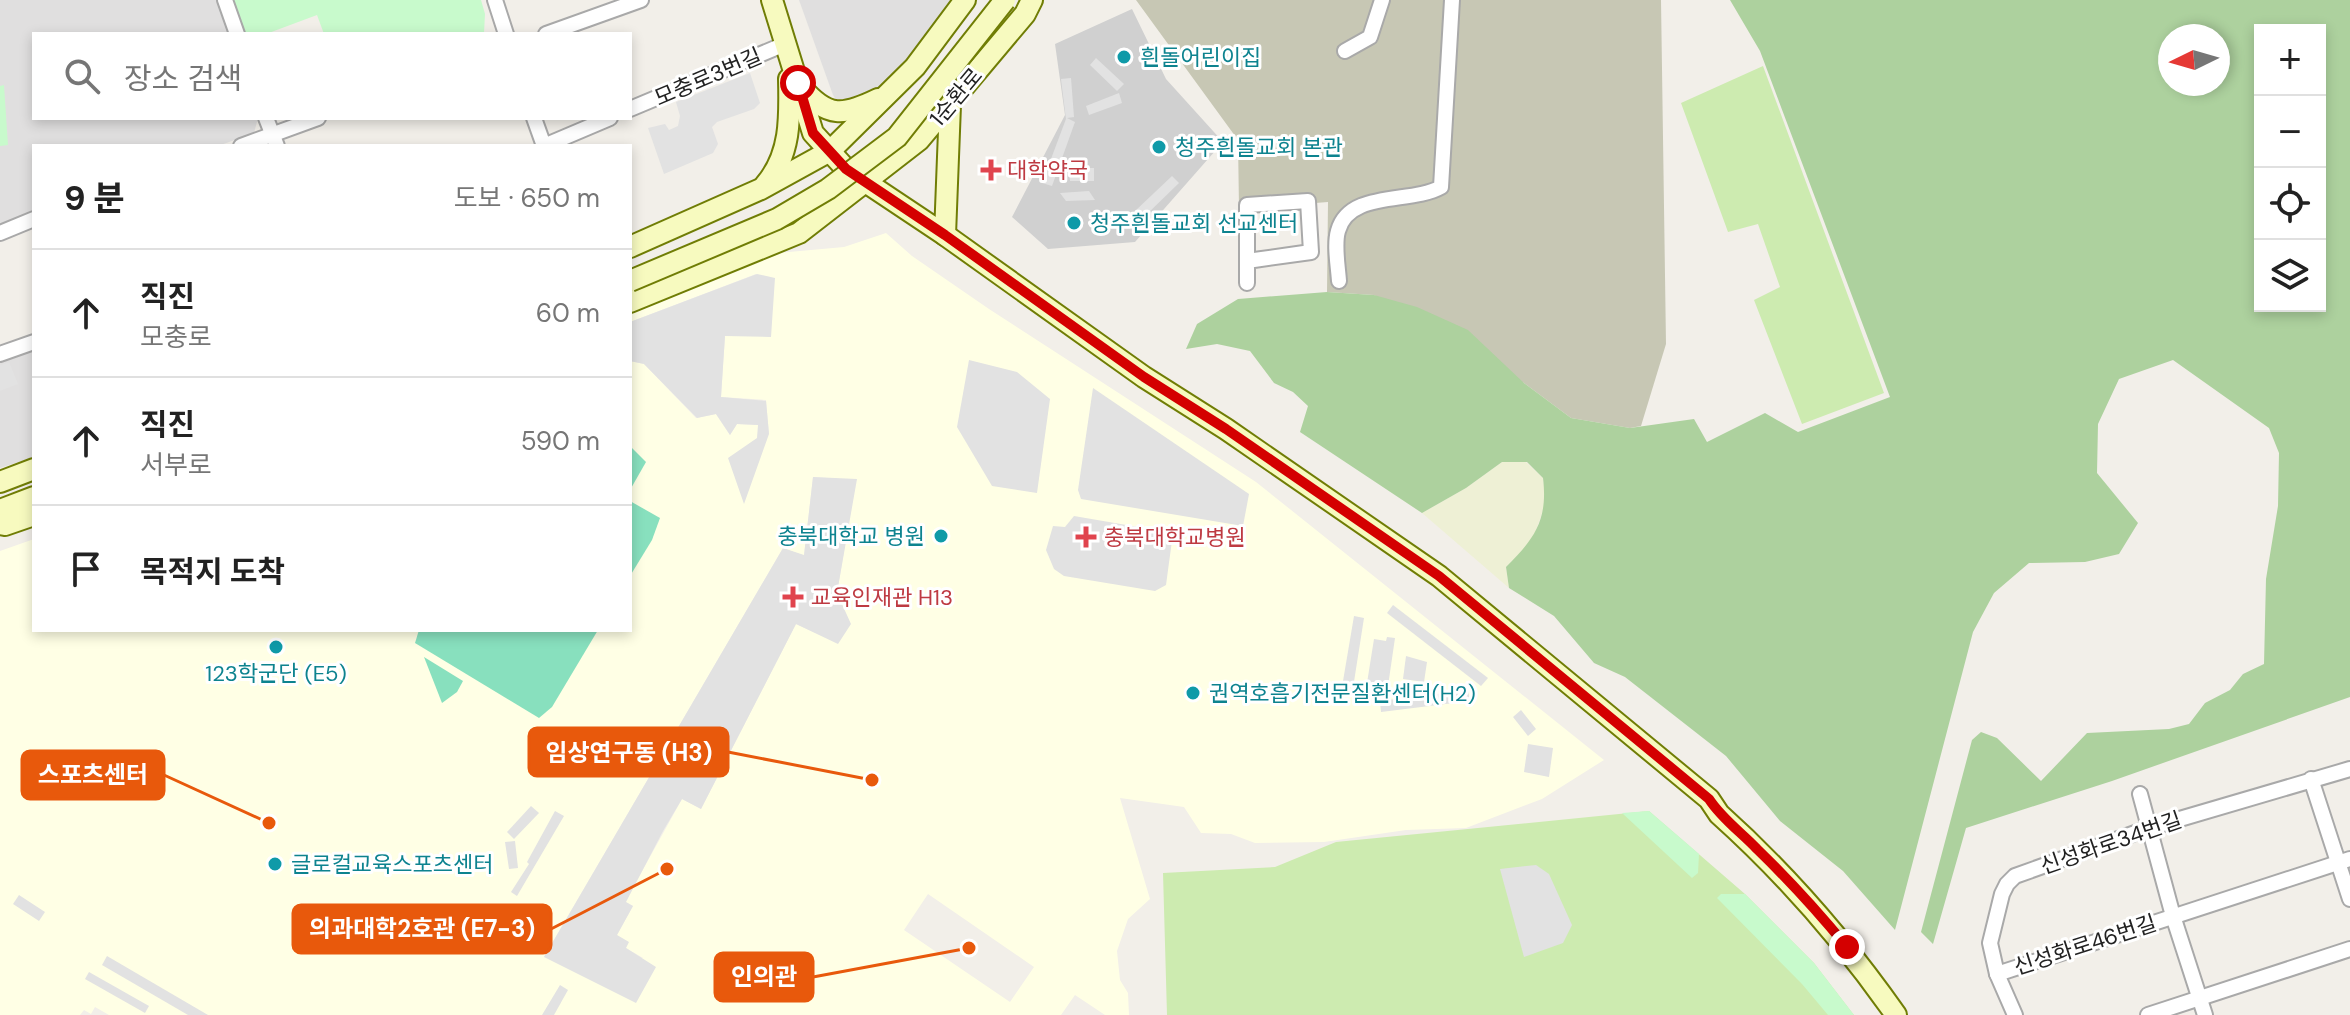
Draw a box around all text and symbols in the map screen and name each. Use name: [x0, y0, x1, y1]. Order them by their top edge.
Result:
north arrow: [2158, 24, 2230, 96]
map controls: [2254, 24, 2326, 312]
button: +: [2254, 24, 2326, 96]
search box: [32, 32, 632, 120]
street label: 모충로3번길: [650, 41, 766, 113]
place label: 흰돌어린이집: [1140, 43, 1261, 72]
marker: 흰돌어린이집: [1115, 48, 1133, 66]
icon: search: [60, 54, 104, 98]
text: 장소 검색: [124, 59, 242, 98]
street label: 1순환로: [923, 62, 989, 132]
route start: [780, 65, 816, 101]
button: −: [2254, 96, 2326, 168]
place label: 청주흰돌교회 본관: [1175, 133, 1343, 162]
marker: 청주흰돌교회 본관: [1150, 138, 1168, 156]
place label: 대학약국: [1007, 156, 1088, 185]
marker: 대학약국: [982, 161, 1000, 179]
button: locate: [2254, 168, 2326, 240]
text: 9 분: [64, 176, 125, 221]
text: 도보 · 650 m: [454, 181, 600, 215]
place label: 청주흰돌교회 선교센터: [1090, 209, 1298, 238]
marker: 청주흰돌교회 선교센터: [1065, 214, 1083, 232]
button: layers: [2254, 240, 2326, 312]
text: 직진: [140, 277, 195, 316]
icon: ahead: [64, 291, 108, 335]
text: 60 m: [536, 296, 600, 330]
text: 모충로: [140, 320, 212, 354]
text: 직진: [140, 405, 195, 444]
icon: ahead: [64, 419, 108, 463]
text: 590 m: [521, 424, 600, 458]
text: 서부로: [140, 448, 212, 482]
place label: 충북대학교 병원: [777, 522, 925, 551]
place label: 충북대학교병원: [1104, 523, 1246, 552]
marker: 충북대학교병원: [1075, 526, 1097, 548]
marker: 충북대학교 병원: [932, 527, 950, 545]
icon: arrive: [64, 547, 108, 591]
text: 목적지 도착: [140, 552, 285, 591]
place label: 교육인재관 H13: [811, 583, 953, 612]
marker: 교육인재관 H13: [782, 586, 804, 608]
marker: 123학군단 (E5): [267, 638, 285, 656]
place label: 123학군단 (E5): [205, 659, 347, 688]
place label: 권역호흡기전문질환센터(H2): [1209, 679, 1476, 708]
marker: 권역호흡기전문질환센터(H2): [1184, 684, 1202, 702]
callout: 임상연구동 (H3): [529, 728, 728, 776]
text: 임상연구동 (H3): [545, 737, 713, 768]
callout: 스포츠센터: [22, 751, 164, 799]
text: 스포츠센터: [38, 759, 148, 790]
street label: 신성화로34번길: [2036, 805, 2186, 881]
place label: 글로컬교육스포츠센터: [291, 850, 493, 879]
marker: 글로컬교육스포츠센터: [266, 855, 284, 873]
callout: 의과대학2호관 (E7-3): [293, 905, 551, 953]
street label: 신성화로46번길: [2010, 908, 2160, 982]
text: 의과대학2호관 (E7-3): [309, 913, 535, 944]
route end: [1829, 929, 1865, 965]
callout: 인의관: [715, 953, 813, 1001]
text: 인의관: [731, 961, 797, 992]

